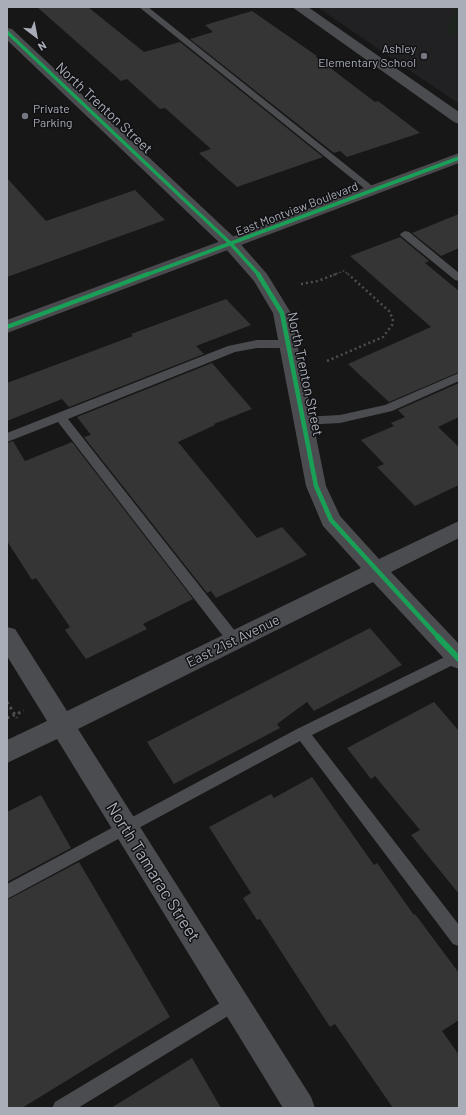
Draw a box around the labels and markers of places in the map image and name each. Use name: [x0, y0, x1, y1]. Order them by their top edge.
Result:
place label: Ashley Elementary School: [318, 42, 416, 70]
marker: Ashley Elementary School: [419, 51, 429, 61]
place label: Private Parking: [33, 102, 73, 130]
marker: Private Parking: [20, 111, 30, 121]

